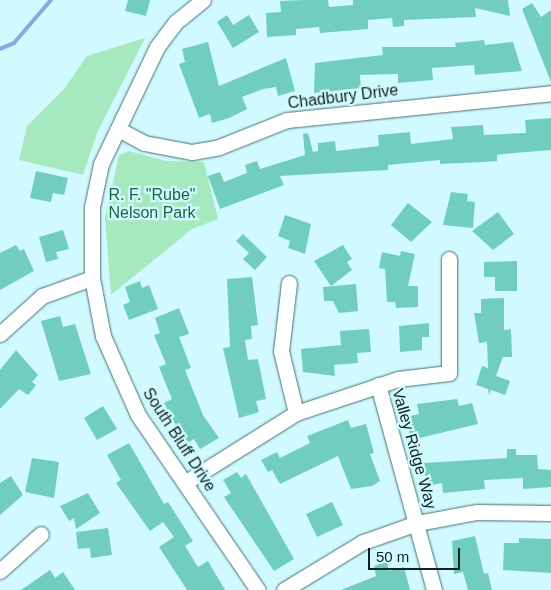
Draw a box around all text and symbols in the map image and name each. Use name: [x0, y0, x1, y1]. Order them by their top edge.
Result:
street label: Chadbury Drive: [287, 81, 399, 113]
park label: R. F. "Rube" Nelson Park: [108, 185, 196, 223]
street label: South Bluff Drive: [138, 385, 220, 495]
street label: Valley Ridge Way: [388, 387, 440, 511]
scale bar: [371, 538, 464, 570]
text: 50 m: [376, 548, 409, 565]

